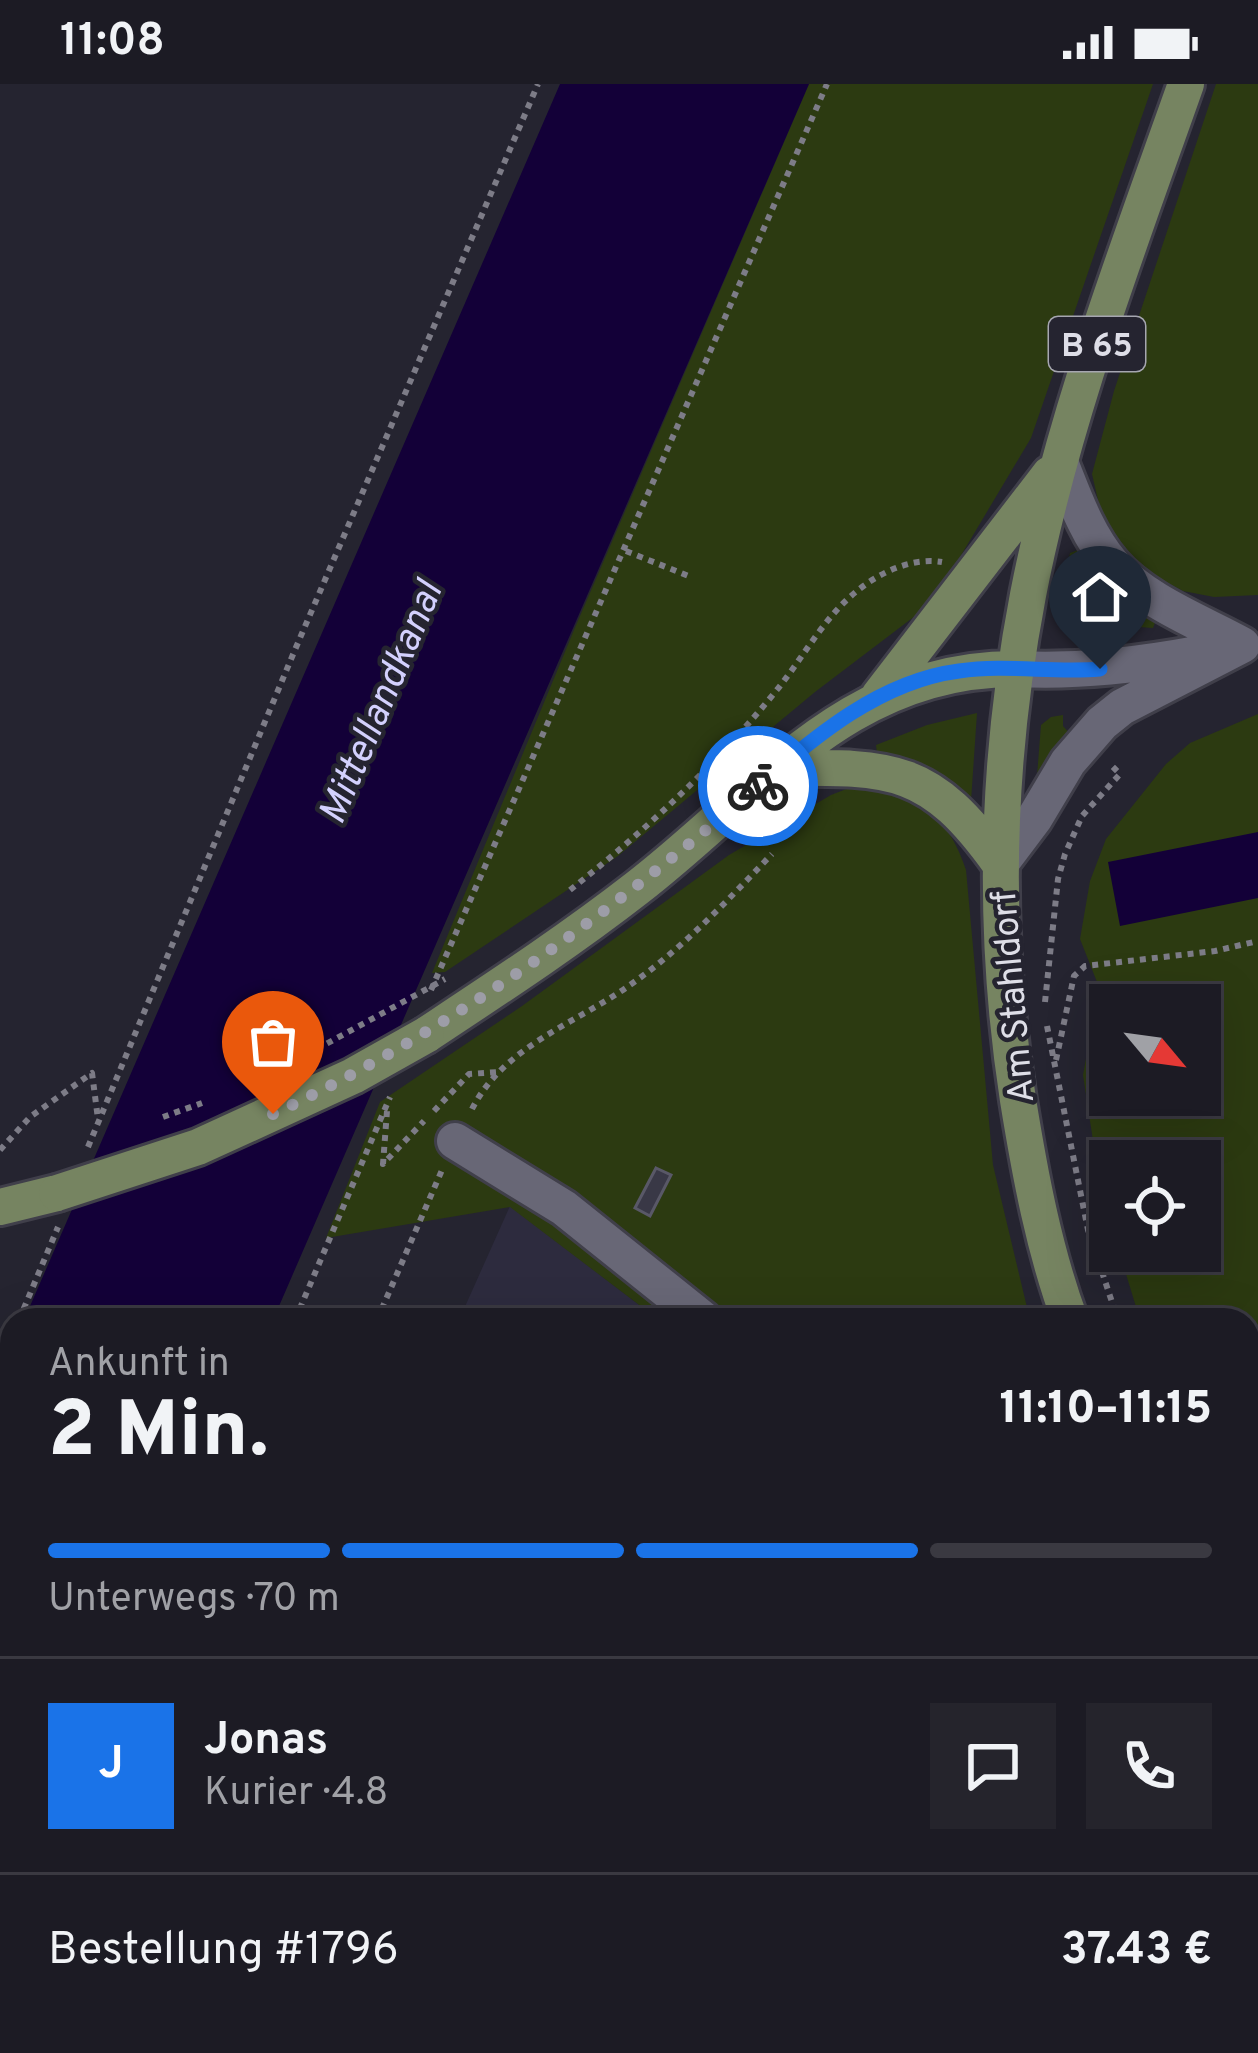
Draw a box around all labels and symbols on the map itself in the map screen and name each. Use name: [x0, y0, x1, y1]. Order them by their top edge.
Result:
road number: B 65: [1049, 317, 1145, 371]
pin: [1049, 546, 1151, 669]
water label: Mittellandkanal: [310, 573, 457, 832]
courier: [698, 726, 818, 846]
street label: Am Stahldorf: [983, 889, 1047, 1105]
north arrow: [1089, 984, 1221, 1116]
pin: [222, 991, 324, 1114]

